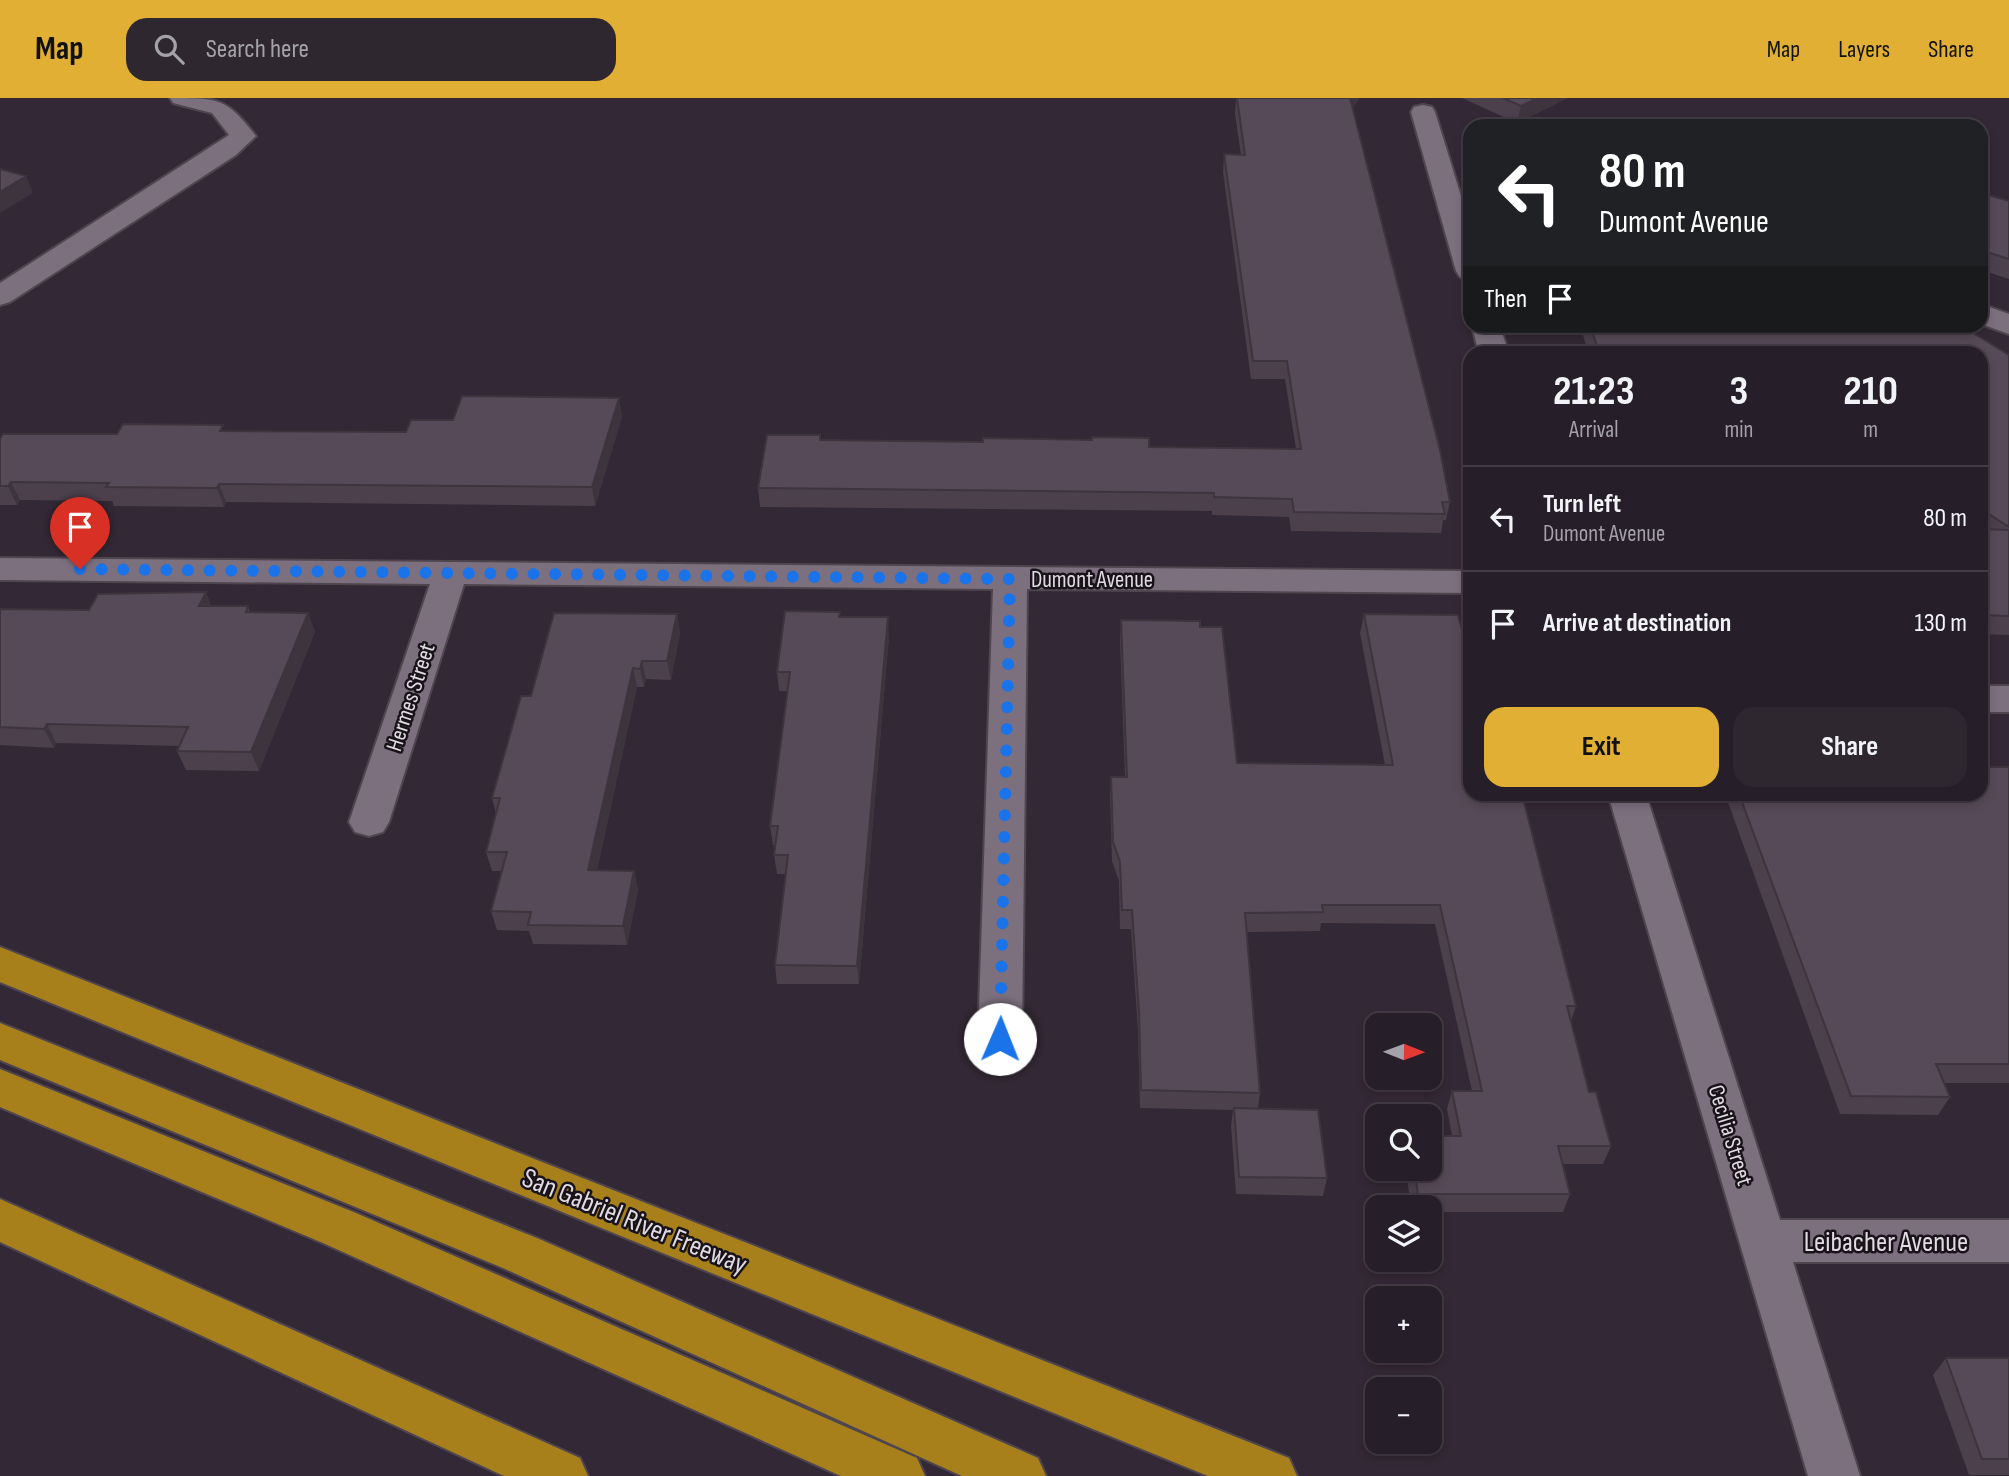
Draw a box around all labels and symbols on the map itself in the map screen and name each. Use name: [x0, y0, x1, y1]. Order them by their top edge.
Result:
pin: [50, 497, 110, 569]
street label: Dumont Avenue: [1031, 566, 1153, 594]
street label: Hermes Street: [380, 640, 442, 755]
position arrow: [963, 1002, 1037, 1076]
north arrow: [1365, 1013, 1442, 1090]
street label: Cecilia Street: [1701, 1082, 1759, 1189]
street label: San Gabriel River Freeway: [517, 1161, 752, 1282]
street label: Leibacher Avenue: [1804, 1226, 1968, 1259]

